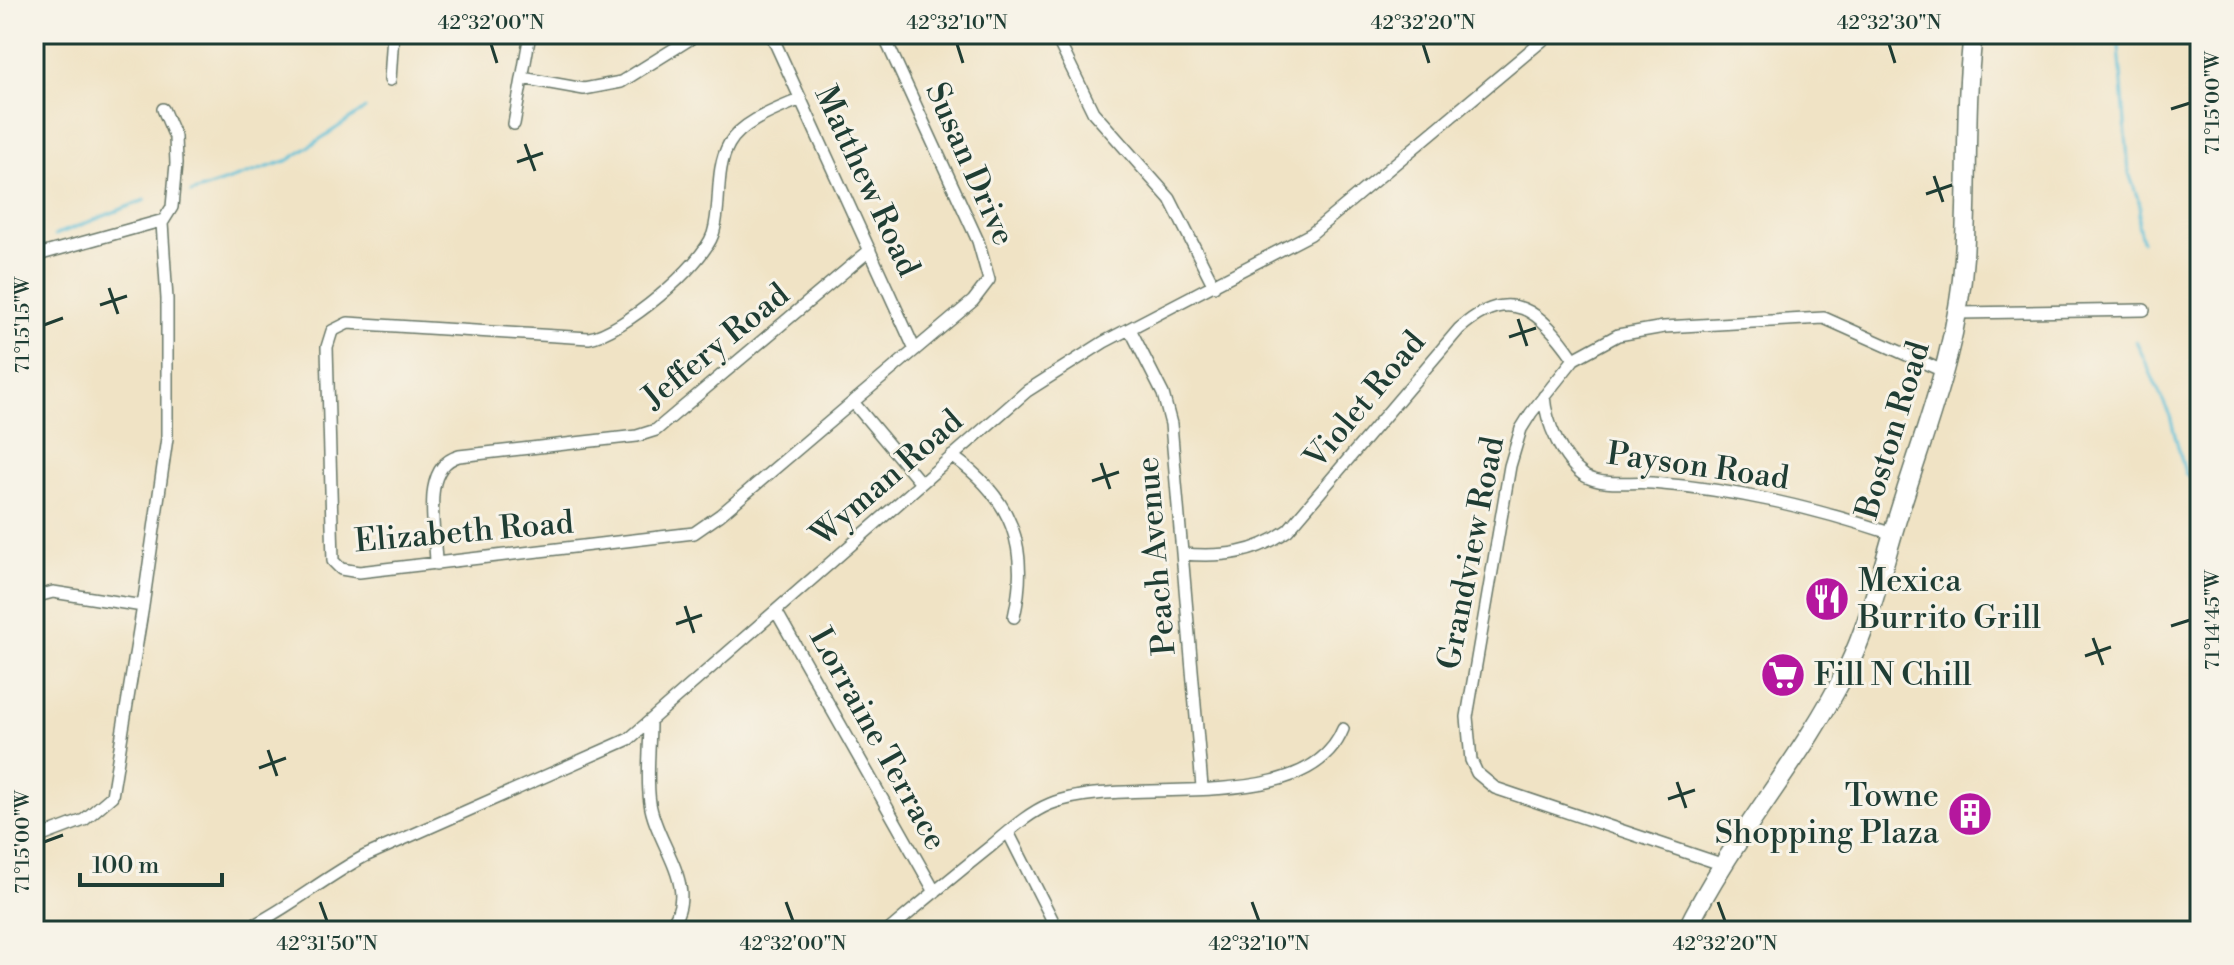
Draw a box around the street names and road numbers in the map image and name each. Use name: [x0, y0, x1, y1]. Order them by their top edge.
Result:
street label: Susan Drive: [916, 76, 1024, 252]
street label: Matthew Road: [805, 79, 929, 283]
street label: Jeffery Road: [634, 275, 798, 418]
street label: Violet Road: [1295, 323, 1434, 478]
street label: Boston Road: [1847, 336, 1939, 525]
street label: Wyman Road: [802, 401, 971, 555]
street label: Grandview Road: [1429, 433, 1513, 673]
street label: Payson Road: [1604, 433, 1792, 499]
street label: Peach Avenue: [1127, 455, 1185, 657]
street label: Elizabeth Road: [353, 503, 575, 561]
street label: Lorraine Terrace: [800, 621, 956, 857]

